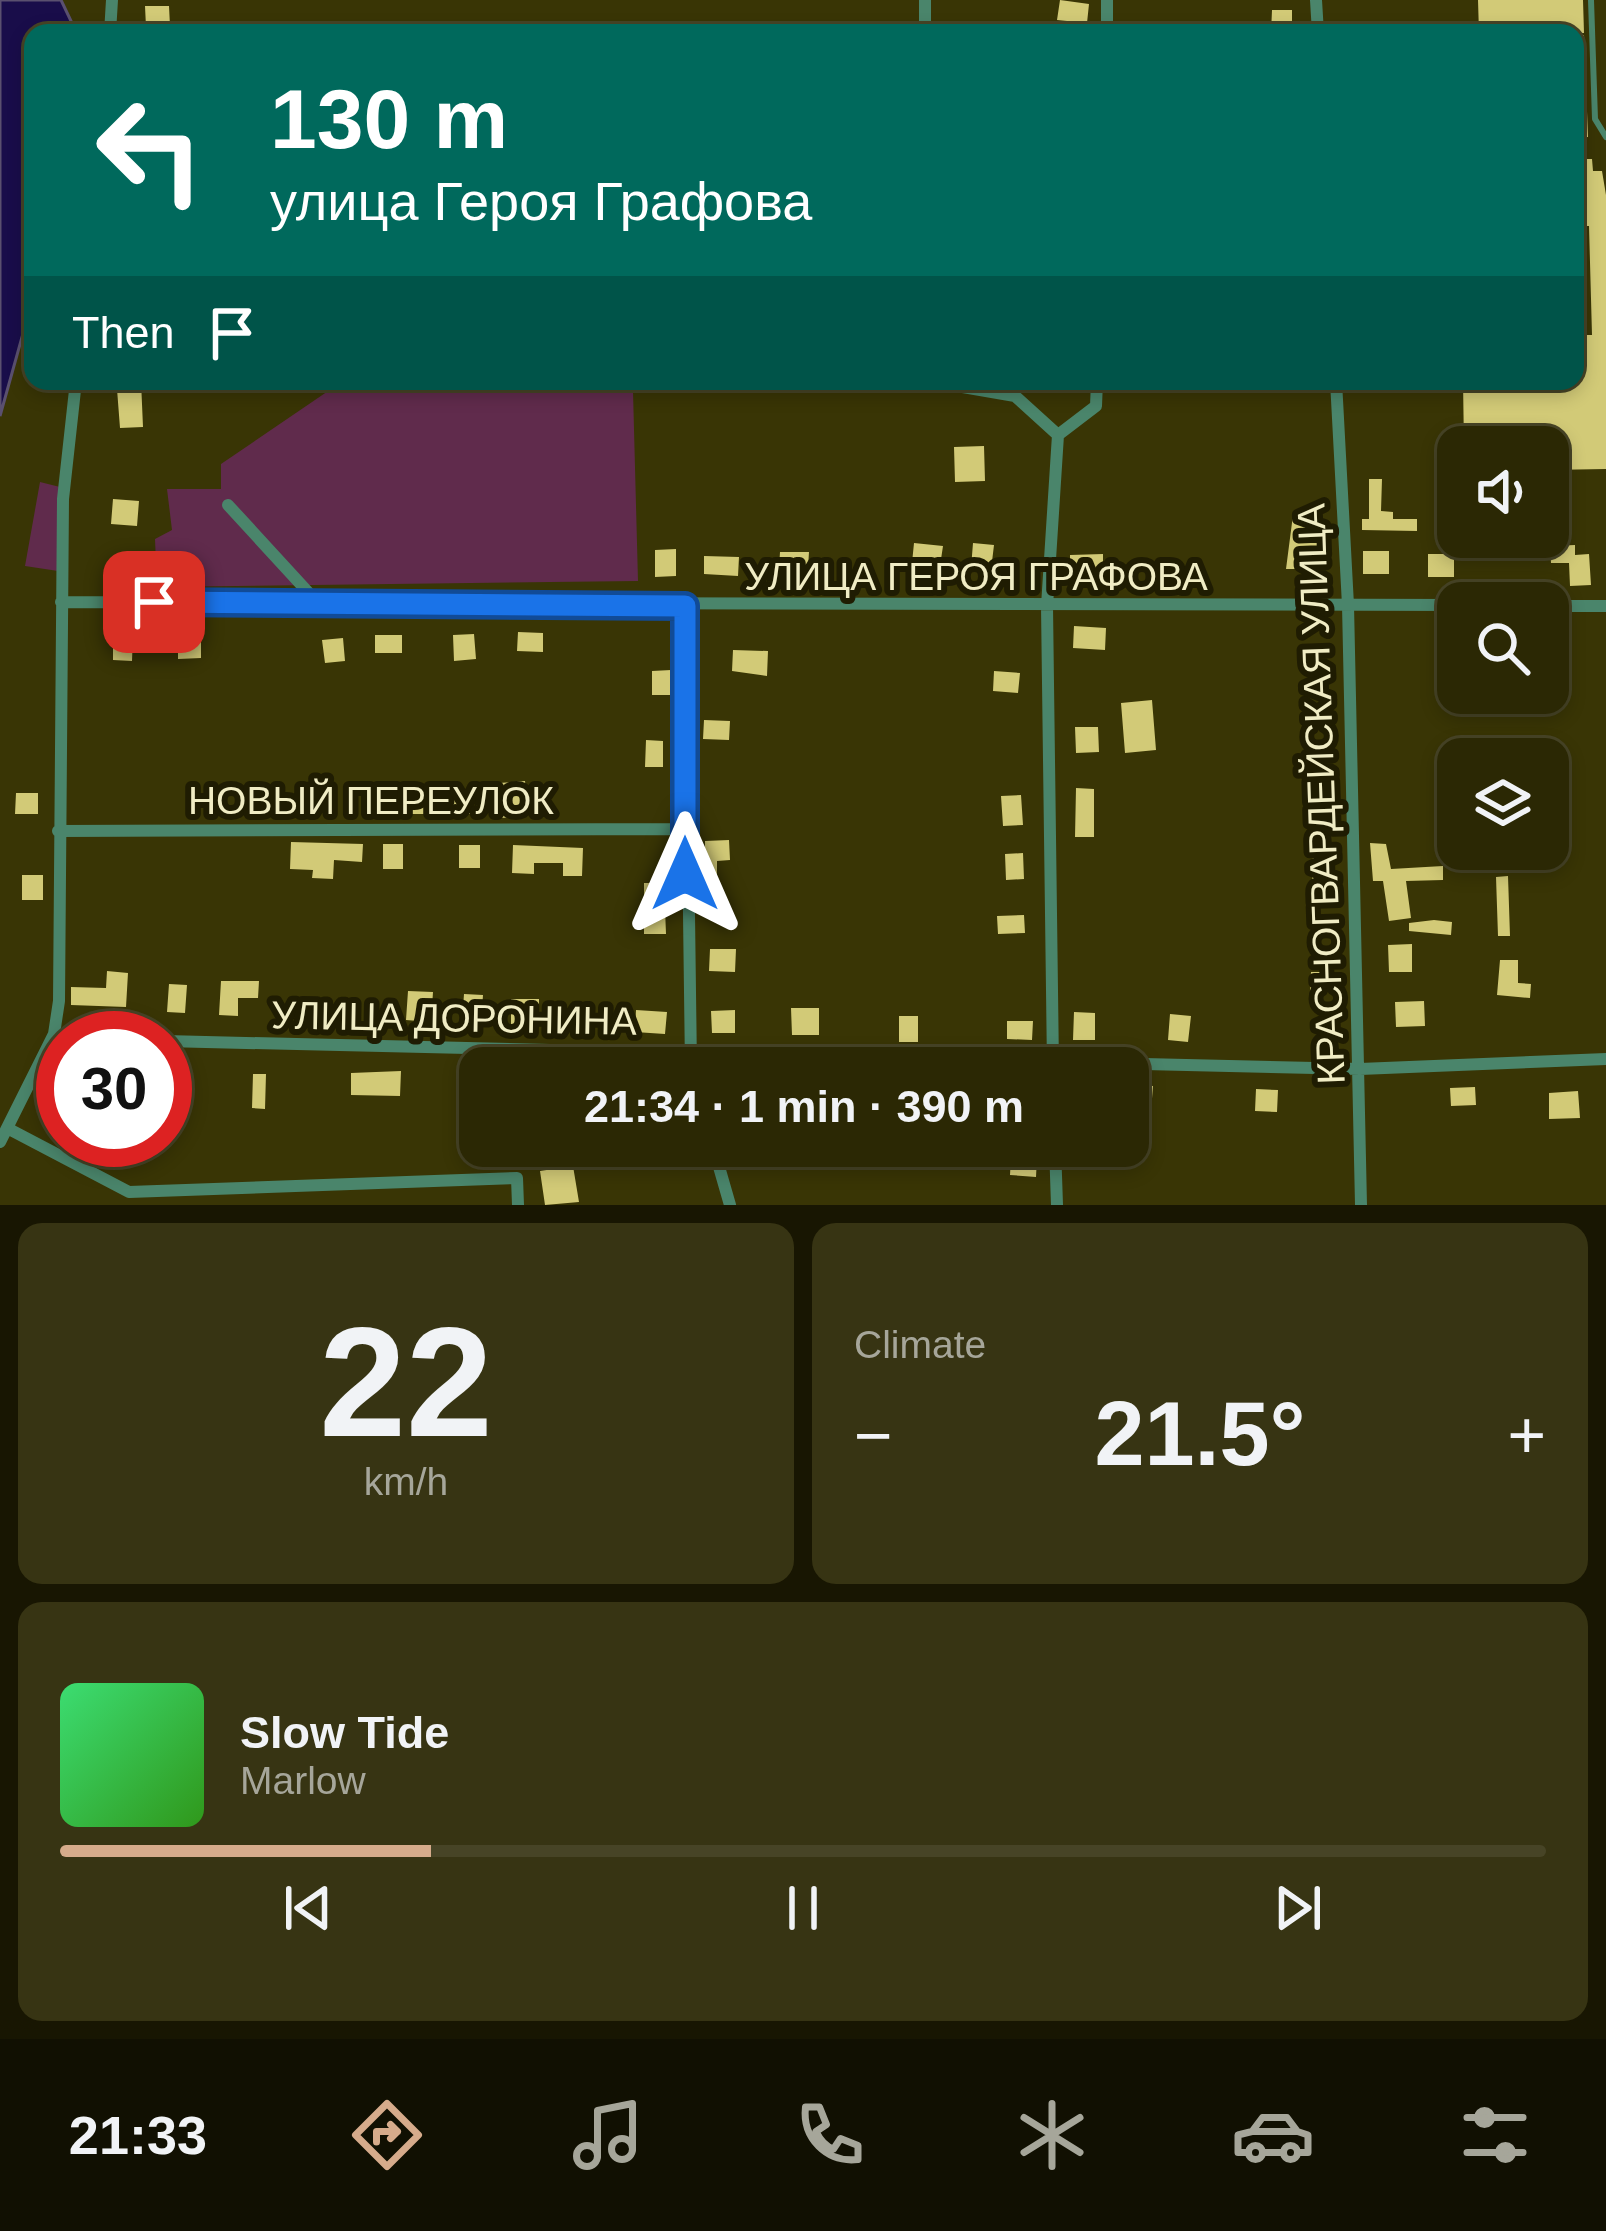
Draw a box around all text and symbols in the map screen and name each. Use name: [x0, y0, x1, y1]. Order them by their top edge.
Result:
icon: left: [72, 72, 228, 228]
text: 130 m: [270, 72, 508, 166]
text: улица Героя Графова: [270, 171, 812, 231]
icon: arrive: [199, 300, 265, 366]
text: Then: [72, 307, 175, 358]
map controls: [1437, 426, 1569, 870]
button: sound: [1437, 426, 1569, 558]
street label: КРАСНОГВАРДЕЙСКАЯ УЛИЦА: [1288, 503, 1353, 1085]
pin: [103, 551, 205, 653]
street label: УЛИЦА ГЕРОЯ ГРАФОВА: [744, 555, 1208, 598]
icon: arrive: [121, 569, 187, 635]
button: search: [1437, 582, 1569, 714]
button: layers: [1437, 738, 1569, 870]
street label: НОВЫЙ ПЕРЕУЛОК: [188, 778, 554, 822]
position arrow: [622, 811, 748, 937]
street label: УЛИЦА ДОРОНИНА: [271, 993, 637, 1043]
speed limit sign: 30: [36, 1011, 192, 1167]
text: 21:34 · 1 min · 390 m: [584, 1081, 1024, 1132]
text: 22: [319, 1295, 493, 1469]
text: Climate: [854, 1323, 986, 1366]
text: 21.5°: [1094, 1384, 1306, 1484]
text: −: [854, 1398, 893, 1472]
text: +: [1507, 1398, 1546, 1472]
text: km/h: [364, 1460, 448, 1503]
text: Slow Tide: [240, 1707, 449, 1758]
text: Marlow: [240, 1759, 366, 1802]
icon: previous: [275, 1875, 341, 1941]
icon: pause: [770, 1875, 836, 1941]
icon: next: [1265, 1875, 1331, 1941]
icon: directions: [345, 2093, 429, 2177]
icon: music: [566, 2093, 650, 2177]
icon: phone: [788, 2093, 872, 2177]
icon: climate: [1010, 2093, 1094, 2177]
icon: car: [1231, 2093, 1315, 2177]
icon: filters: [1453, 2093, 1537, 2177]
text: 21:33: [69, 2105, 207, 2165]

